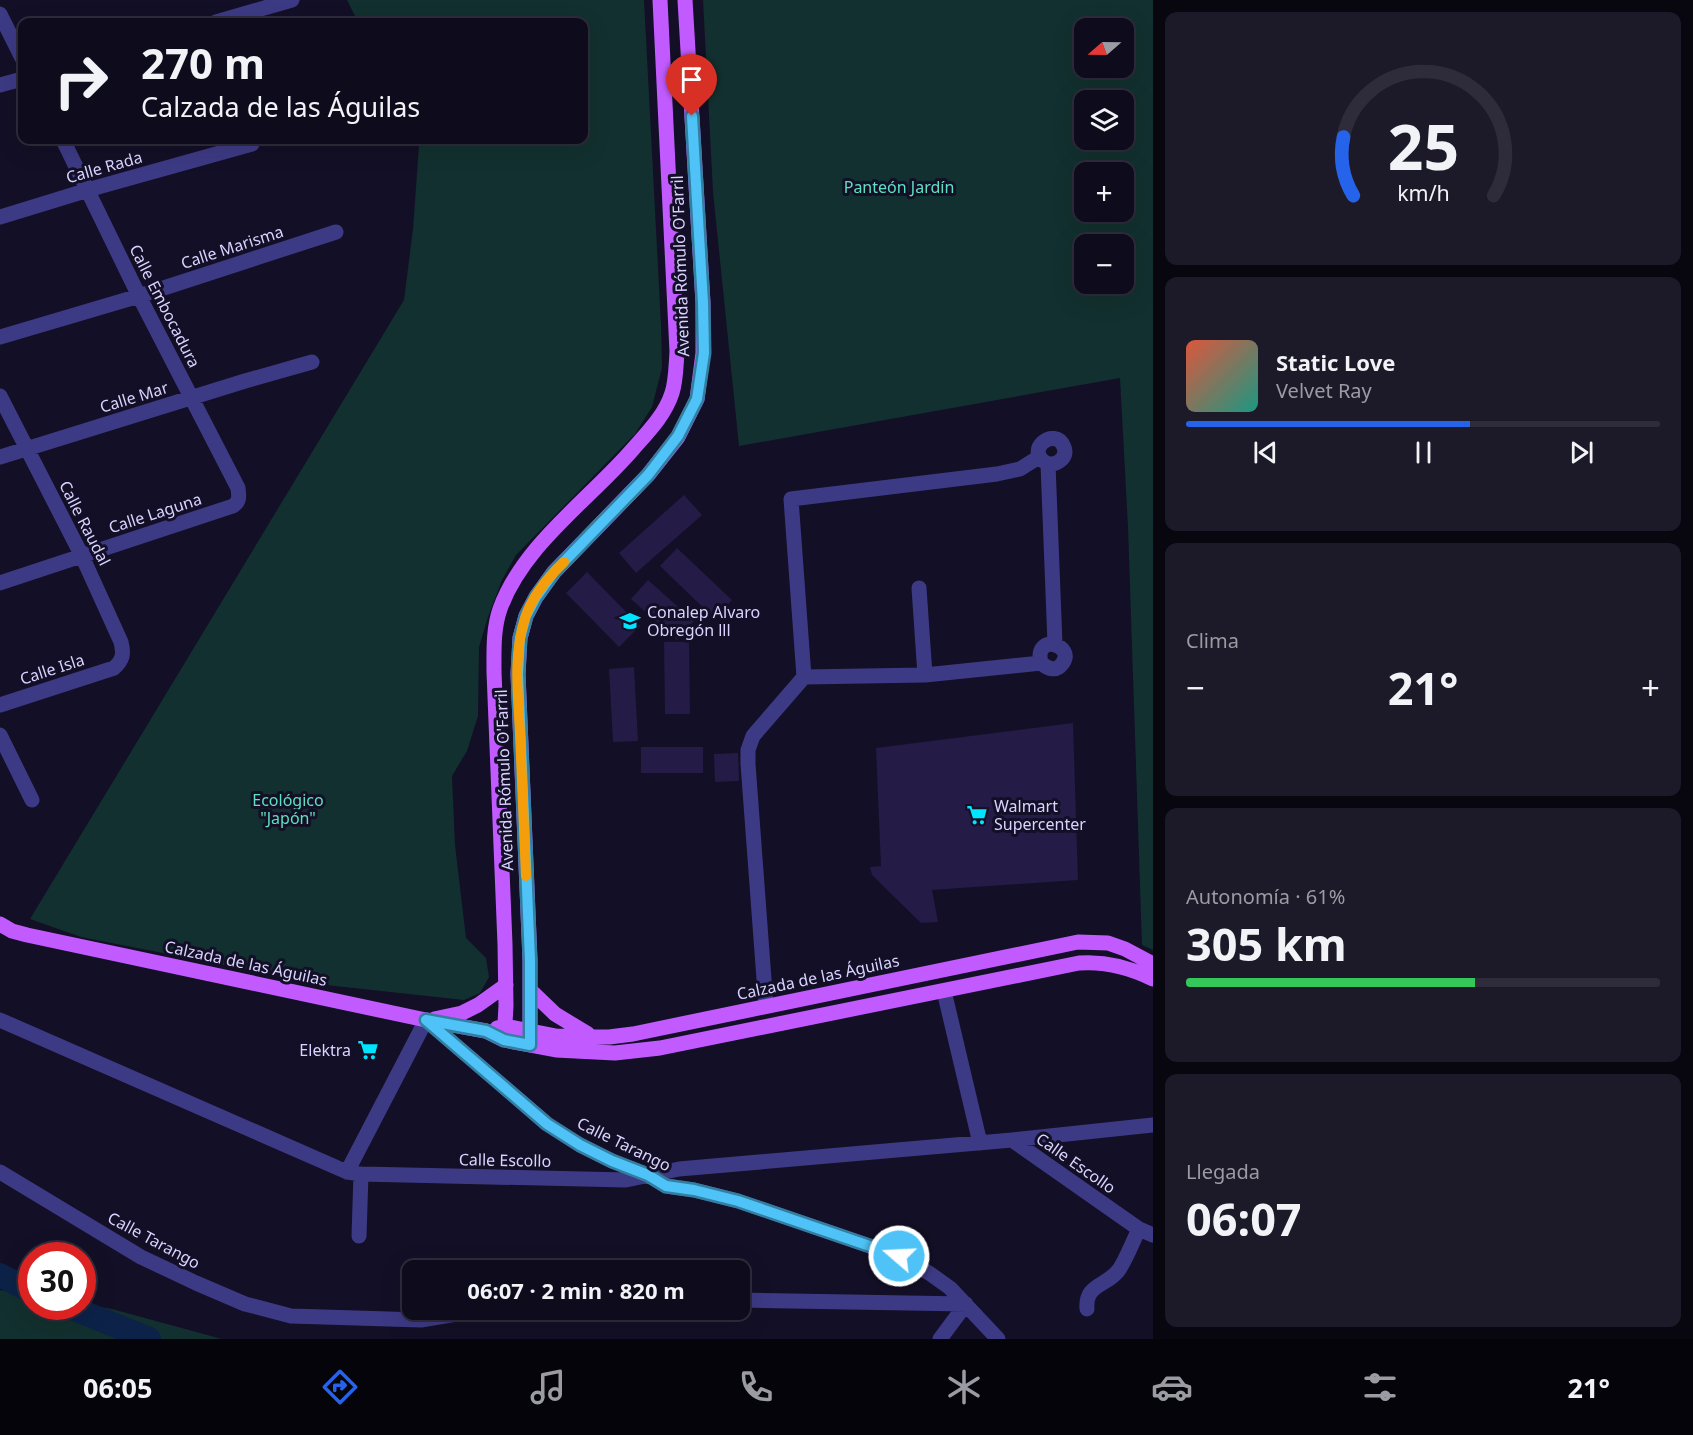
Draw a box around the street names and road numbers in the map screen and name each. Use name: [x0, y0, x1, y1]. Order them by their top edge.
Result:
street label: Calle Rada: [63, 146, 145, 188]
street label: Avenida Rómulo O'Farril: [666, 175, 694, 357]
street label: Calle Marisma: [178, 220, 286, 274]
street label: Calle Embocadura: [124, 241, 206, 371]
street label: Calle Mar: [97, 376, 171, 418]
street label: Calle Raudal: [54, 477, 116, 569]
street label: Calle Laguna: [106, 488, 204, 538]
street label: Calle Isla: [17, 648, 87, 690]
street label: Avenida Rómulo O'Farril: [490, 689, 518, 871]
street label: Calzada de las Águilas: [163, 935, 329, 991]
street label: Calzada de las Águilas: [735, 949, 901, 1005]
street label: Calle Tarango: [573, 1112, 675, 1176]
street label: Calle Escollo: [1032, 1127, 1120, 1199]
street label: Calle Escollo: [459, 1148, 551, 1172]
street label: Calle Tarango: [104, 1206, 204, 1274]

